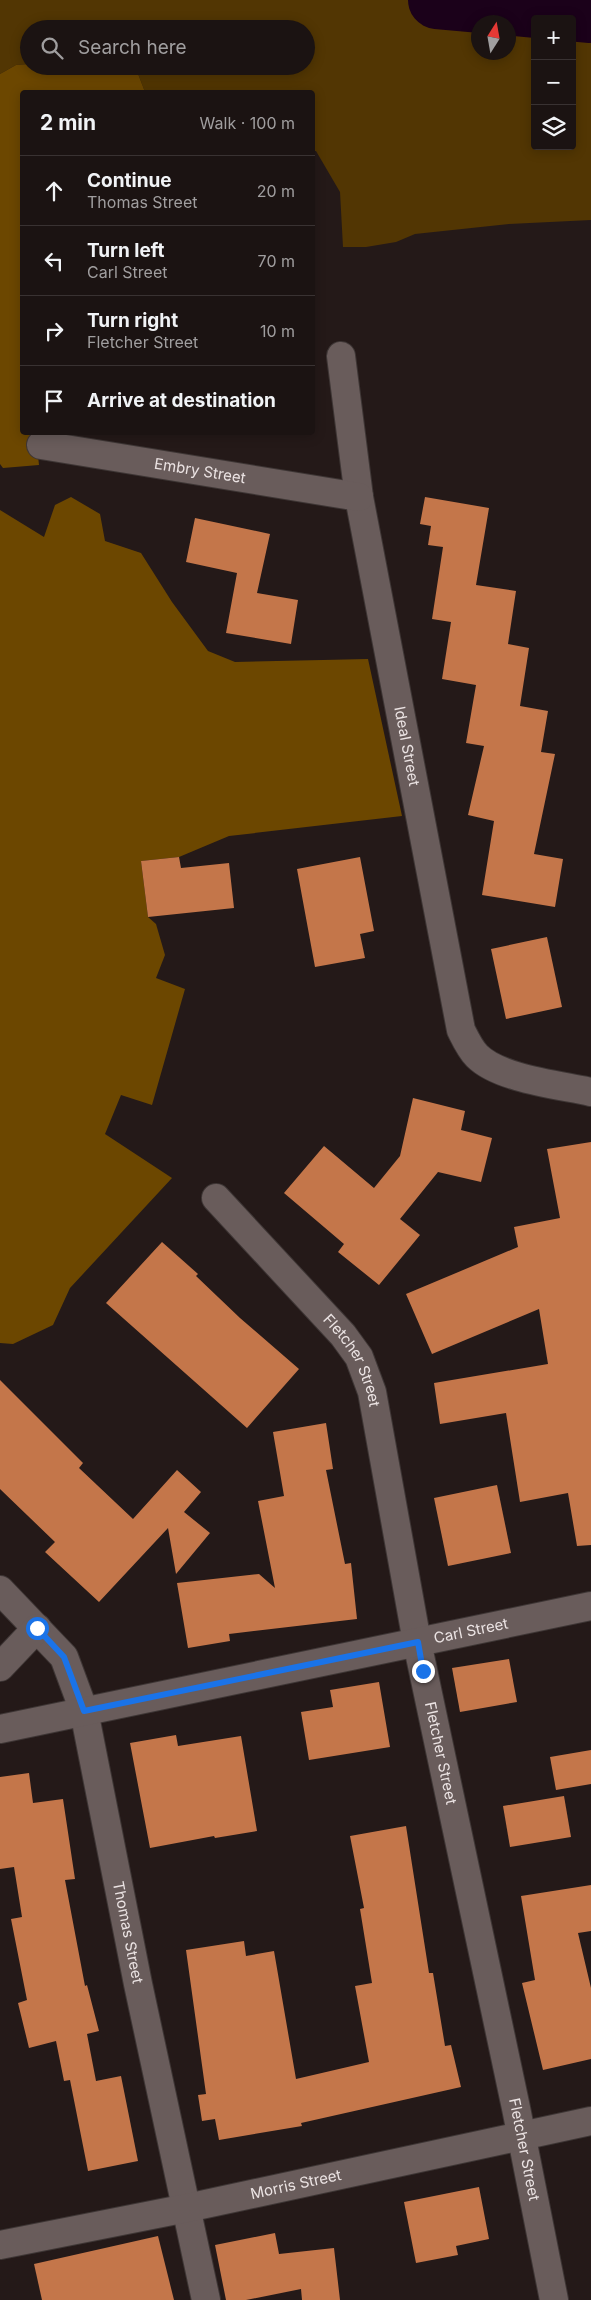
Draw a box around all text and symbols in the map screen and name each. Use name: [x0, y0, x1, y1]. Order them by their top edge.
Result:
north arrow: [471, 15, 516, 60]
map controls: [531, 15, 576, 150]
button: +: [531, 15, 576, 60]
search box: [20, 20, 315, 75]
icon: search: [38, 34, 66, 62]
text: Search here: [78, 36, 187, 59]
button: −: [531, 60, 576, 105]
button: layers: [531, 105, 576, 150]
text: 2 min: [40, 110, 96, 135]
text: Walk · 100 m: [200, 113, 295, 133]
text: Continue: [87, 169, 172, 192]
icon: ahead: [40, 177, 68, 205]
text: 20 m: [257, 181, 295, 201]
text: Thomas Street: [87, 192, 197, 212]
text: Turn left: [87, 239, 165, 262]
icon: left: [40, 247, 68, 275]
text: 70 m: [258, 251, 295, 271]
text: Carl Street: [87, 262, 167, 282]
text: Turn right: [87, 309, 178, 332]
icon: right: [40, 317, 68, 345]
text: 10 m: [260, 321, 295, 341]
text: Fletcher Street: [87, 332, 198, 352]
icon: arrive: [40, 387, 68, 415]
text: Arrive at destination: [87, 389, 276, 412]
street label: Embry Street: [153, 454, 247, 487]
street label: Ideal Street: [390, 705, 424, 788]
street label: Fletcher Street: [319, 1310, 384, 1408]
street label: Carl Street: [432, 1613, 510, 1647]
route start: [26, 1617, 49, 1640]
route end: [412, 1660, 435, 1683]
street label: Fletcher Street: [421, 1700, 461, 1806]
street label: Thomas Street: [109, 1880, 148, 1985]
street label: Fletcher Street: [505, 2096, 544, 2202]
street label: Morris Street: [249, 2165, 343, 2203]

